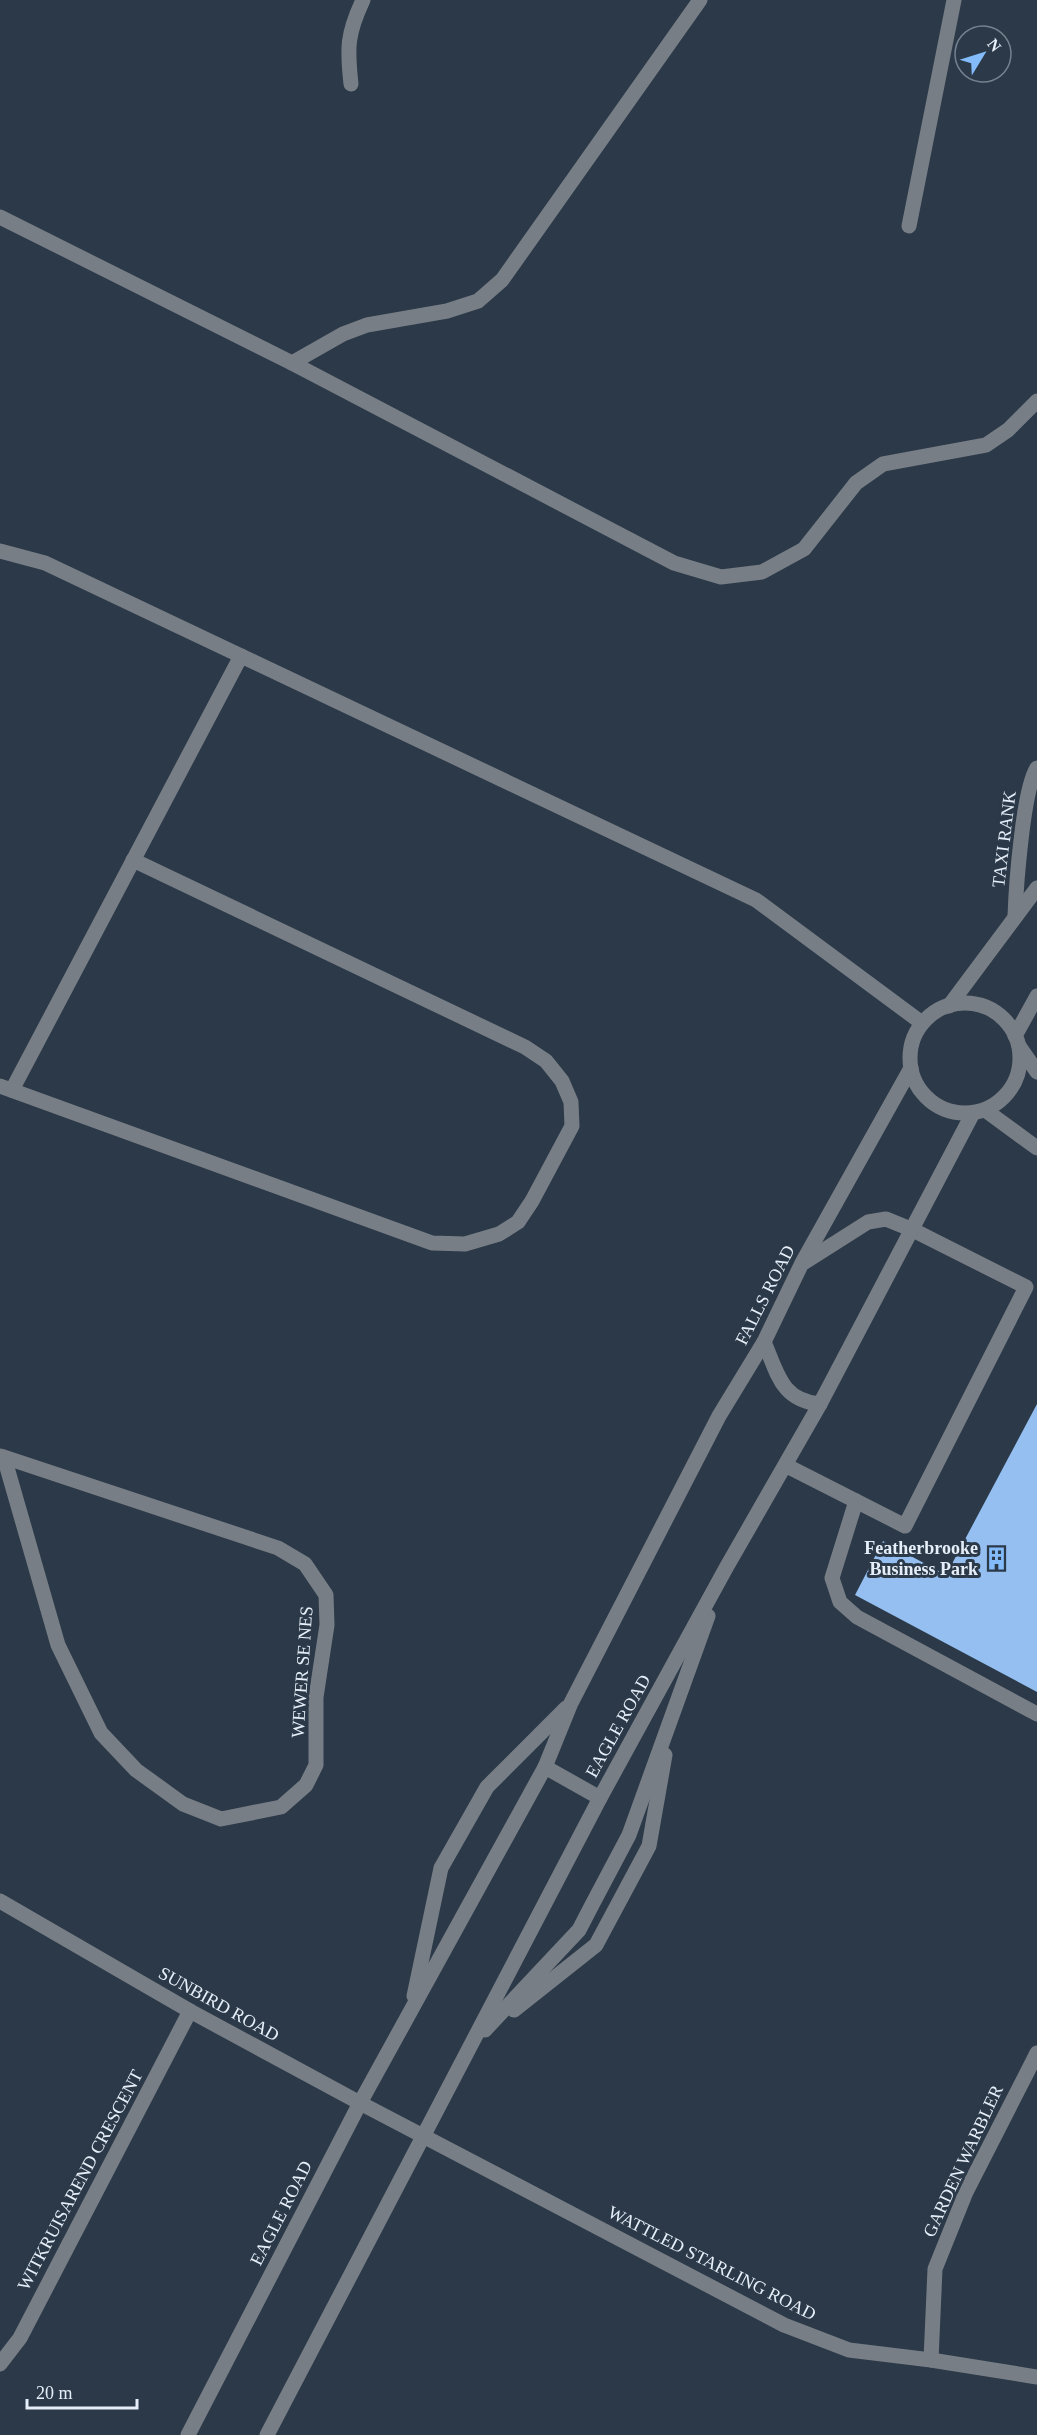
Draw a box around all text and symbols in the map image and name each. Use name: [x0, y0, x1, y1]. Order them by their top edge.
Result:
north arrow: [953, 24, 1013, 84]
text: N: [984, 35, 1005, 55]
street label: TAXI RANK: [988, 790, 1020, 888]
street label: FALLS ROAD: [731, 1242, 799, 1348]
place label: Featherbrooke Business Park: [864, 1538, 978, 1579]
building icon: Featherbrooke Business Park: [983, 1545, 1009, 1571]
street label: WEWER SE NES: [287, 1605, 317, 1739]
street label: EAGLE ROAD: [581, 1671, 655, 1781]
street label: SUNBIRD ROAD: [155, 1963, 283, 2045]
street label: WITKRUISAREND CRESCENT: [13, 2066, 147, 2294]
street label: GARDEN WARBLER: [919, 2082, 1007, 2240]
street label: EAGLE ROAD: [246, 2157, 316, 2269]
street label: WATTLED STARLING ROAD: [605, 2202, 819, 2324]
scale bar: [27, 2372, 136, 2410]
text: 20 m: [36, 2383, 73, 2403]

